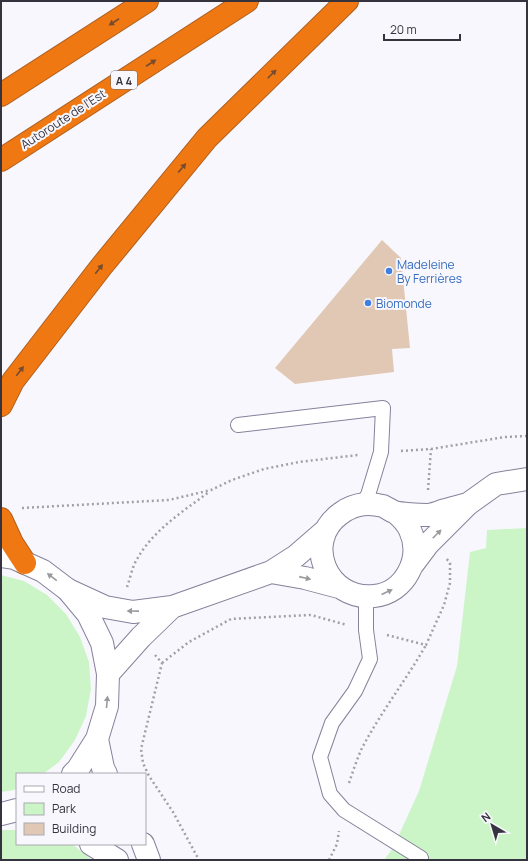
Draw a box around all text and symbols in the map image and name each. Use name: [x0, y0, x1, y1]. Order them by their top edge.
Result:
scale bar: [384, 16, 460, 42]
one-way arrow: [109, 18, 119, 26]
text: 20 m: [390, 21, 417, 38]
one-way arrow: [145, 59, 157, 66]
one-way arrow: [267, 70, 277, 79]
road number: A 4: [111, 71, 137, 89]
street label: Autoroute de l’Est: [17, 85, 109, 153]
one-way arrow: [178, 163, 187, 174]
place label: Madeleine By Ferrières: [397, 256, 462, 287]
one-way arrow: [95, 263, 104, 274]
marker: Madeleine By Ferrières: [384, 266, 394, 276]
place label: Biomonde: [376, 295, 432, 312]
marker: Biomonde: [363, 298, 373, 308]
one-way arrow: [16, 366, 24, 377]
one-way arrow: [433, 529, 442, 539]
one-way arrow: [46, 573, 57, 581]
one-way arrow: [299, 576, 311, 582]
one-way arrow: [381, 589, 392, 595]
one-way arrow: [126, 608, 139, 614]
one-way arrow: [103, 696, 110, 708]
legend: [16, 773, 146, 845]
text: Road: [52, 780, 80, 797]
text: Park: [52, 800, 77, 817]
north arrow: [472, 805, 512, 845]
text: N: [478, 808, 493, 825]
text: Building: [52, 820, 96, 837]

